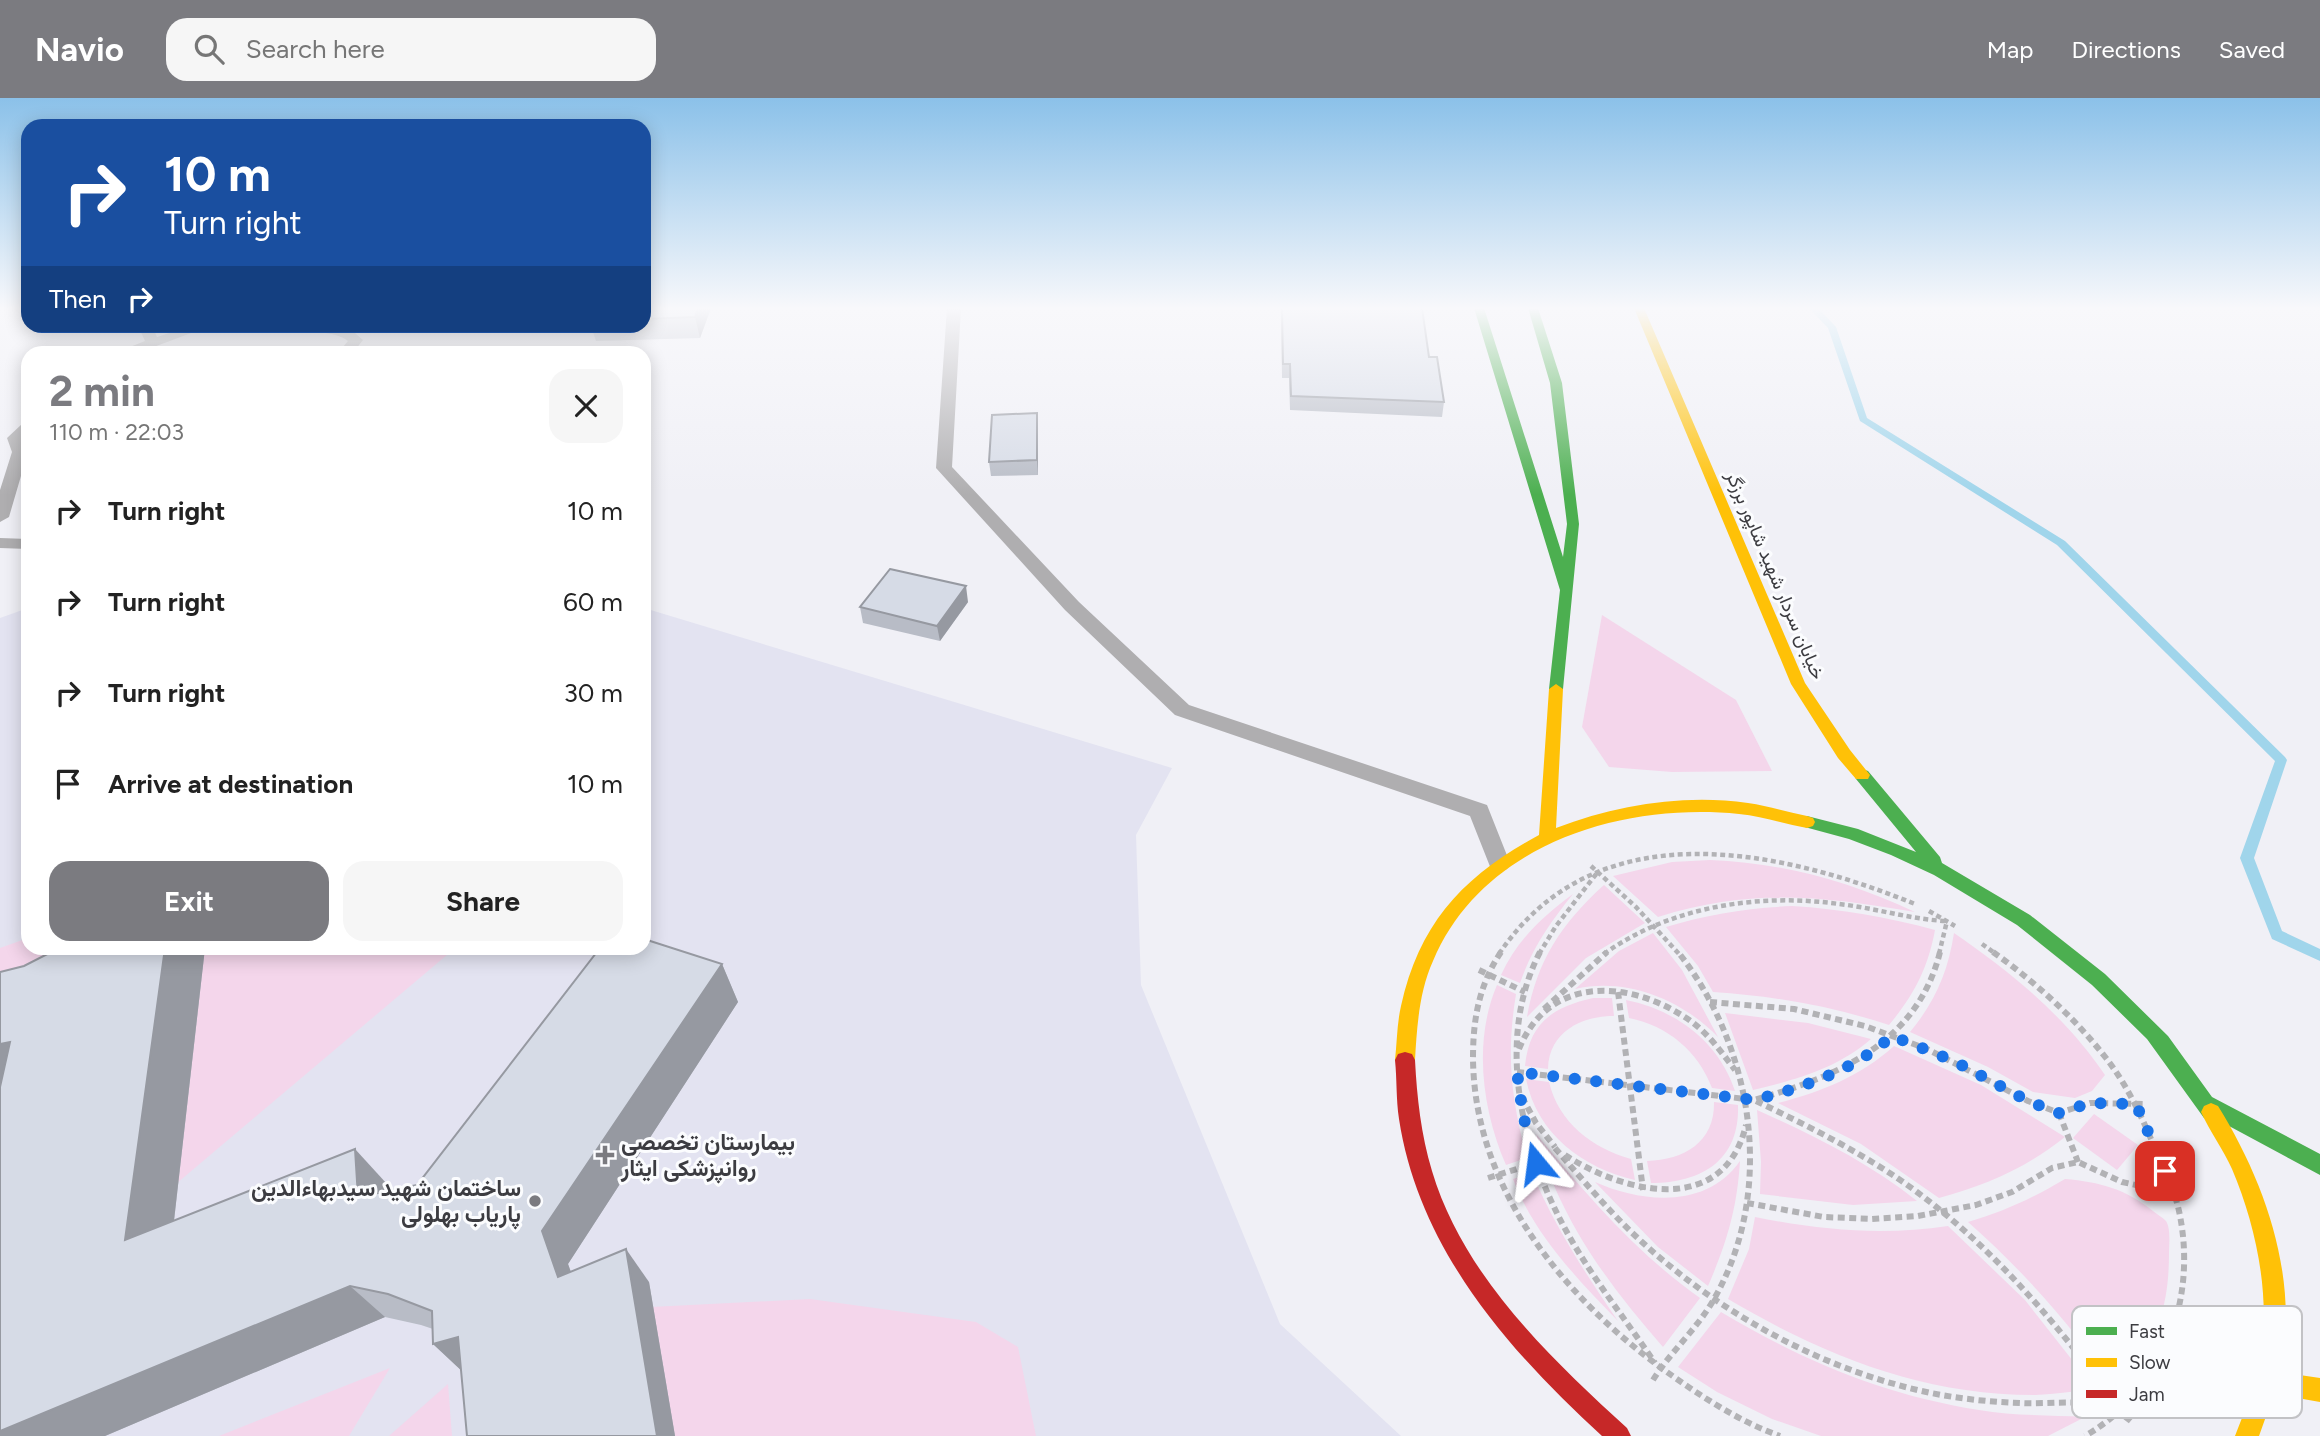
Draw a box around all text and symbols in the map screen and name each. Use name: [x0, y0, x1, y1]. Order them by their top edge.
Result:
search box: [166, 18, 656, 81]
text: Navio: [35, 30, 124, 69]
icon: search: [190, 30, 228, 68]
text: Search here: [246, 33, 385, 65]
text: Map: [1987, 35, 2033, 64]
text: Directions: [2071, 35, 2181, 64]
text: Saved: [2219, 35, 2285, 64]
text: 10 m: [164, 144, 271, 203]
icon: right: [49, 147, 140, 238]
text: Turn right: [164, 204, 302, 242]
icon: right: [121, 280, 159, 318]
text: Then: [49, 283, 107, 315]
text: 2 min: [49, 366, 155, 417]
button: close: [549, 369, 623, 443]
text: 110 m · 22:03: [49, 418, 184, 446]
street label: خیابان سردار شهید شاپور برزگر: [1719, 467, 1830, 684]
icon: right: [49, 492, 87, 530]
text: Turn right: [108, 495, 225, 527]
text: 10 m: [567, 495, 623, 527]
icon: right: [49, 583, 87, 621]
text: Turn right: [108, 586, 225, 618]
text: 60 m: [563, 586, 623, 618]
icon: right: [49, 674, 87, 712]
text: Turn right: [108, 677, 225, 709]
text: 30 m: [564, 677, 623, 709]
icon: arrive: [49, 765, 87, 803]
text: Arrive at destination: [108, 768, 353, 800]
text: 10 m: [567, 768, 623, 800]
button: Exit: [49, 861, 329, 941]
button: Share: [343, 861, 623, 941]
position arrow: [1499, 1126, 1573, 1200]
place label: بیمارستان تخصصی روانپزشکی ایثار: [620, 1128, 795, 1184]
pin: [2135, 1141, 2195, 1201]
marker: بیمارستان تخصصی روانپزشکی ایثار: [595, 1145, 615, 1165]
icon: arrive: [2146, 1152, 2184, 1190]
place label: ساختمان شهید سیدبهاءالدین پاریاب بهلولی: [251, 1174, 521, 1230]
marker: ساختمان شهید سیدبهاءالدین پاریاب بهلولی: [527, 1193, 543, 1209]
legend: [2072, 1306, 2302, 1418]
text: Fast: [2129, 1320, 2165, 1343]
text: Slow: [2129, 1351, 2171, 1374]
text: Jam: [2129, 1383, 2165, 1406]

